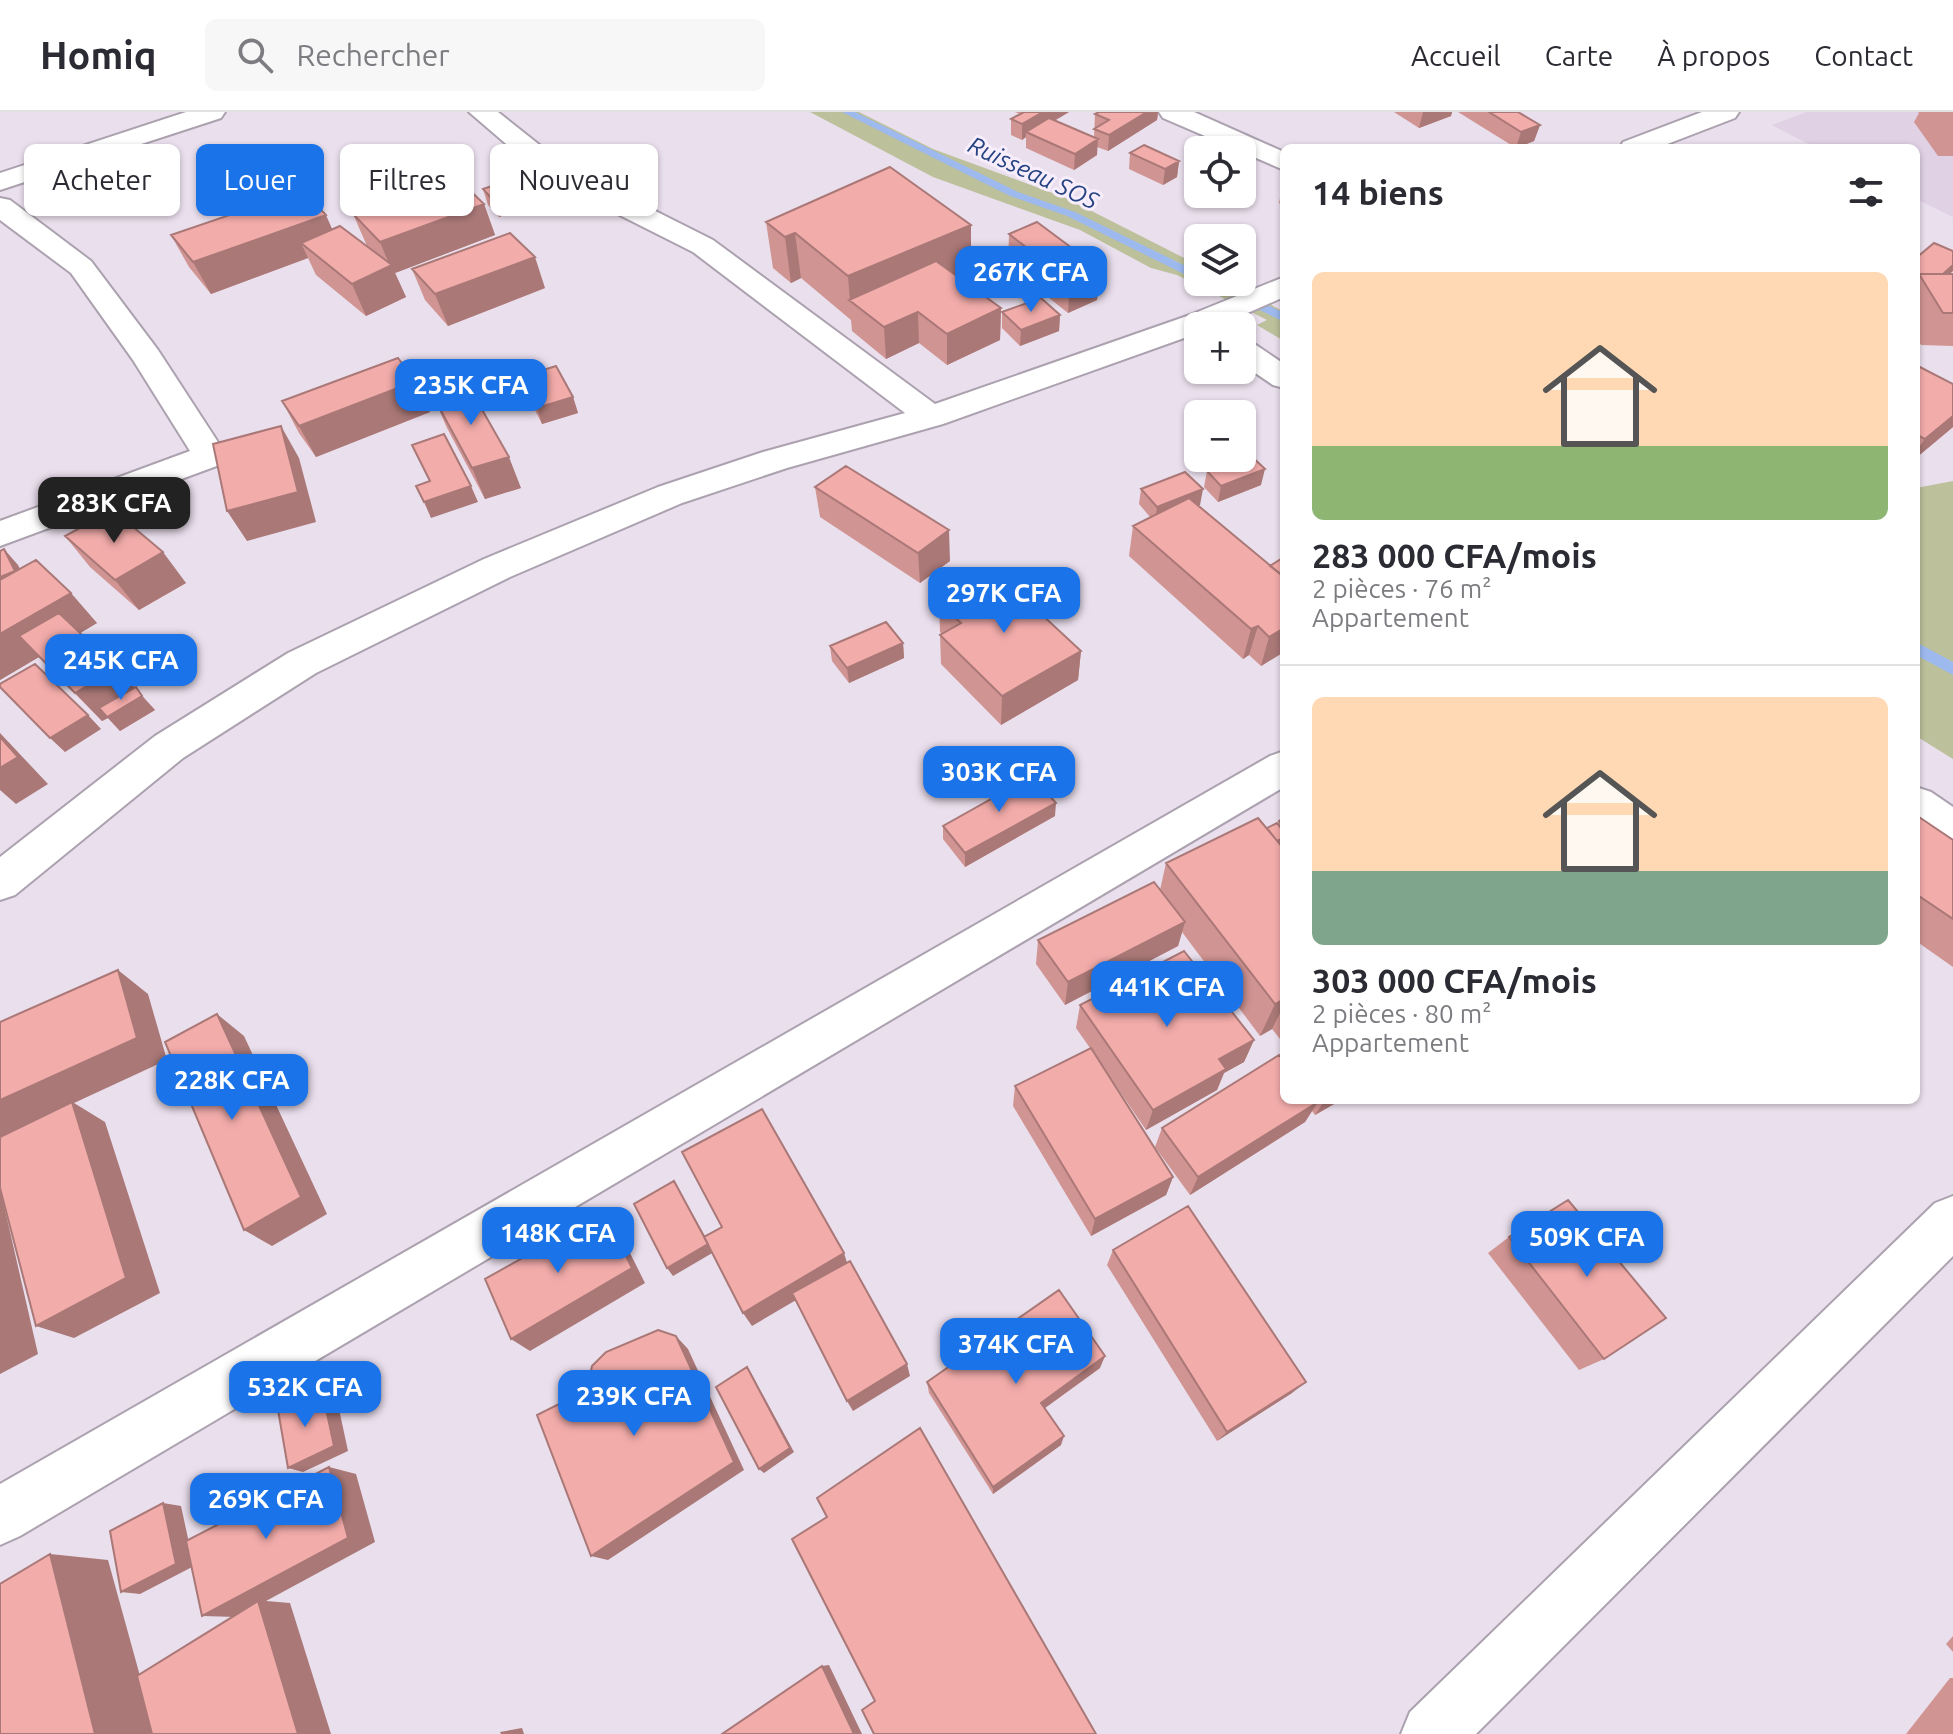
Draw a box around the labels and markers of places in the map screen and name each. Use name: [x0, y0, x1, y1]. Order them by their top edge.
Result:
pin: 267K CFA: [948, 246, 1114, 314]
pin: 235K CFA: [388, 359, 554, 427]
pin: 283K CFA: [31, 477, 197, 545]
pin: 297K CFA: [921, 567, 1087, 635]
pin: 245K CFA: [38, 634, 204, 702]
pin: 303K CFA: [916, 746, 1082, 814]
pin: 441K CFA: [1084, 961, 1250, 1029]
pin: 228K CFA: [149, 1054, 315, 1122]
pin: 148K CFA: [475, 1207, 641, 1275]
pin: 509K CFA: [1504, 1211, 1670, 1279]
pin: 374K CFA: [933, 1318, 1099, 1386]
pin: 532K CFA: [222, 1361, 388, 1429]
pin: 239K CFA: [551, 1370, 717, 1438]
pin: 269K CFA: [183, 1473, 349, 1541]

